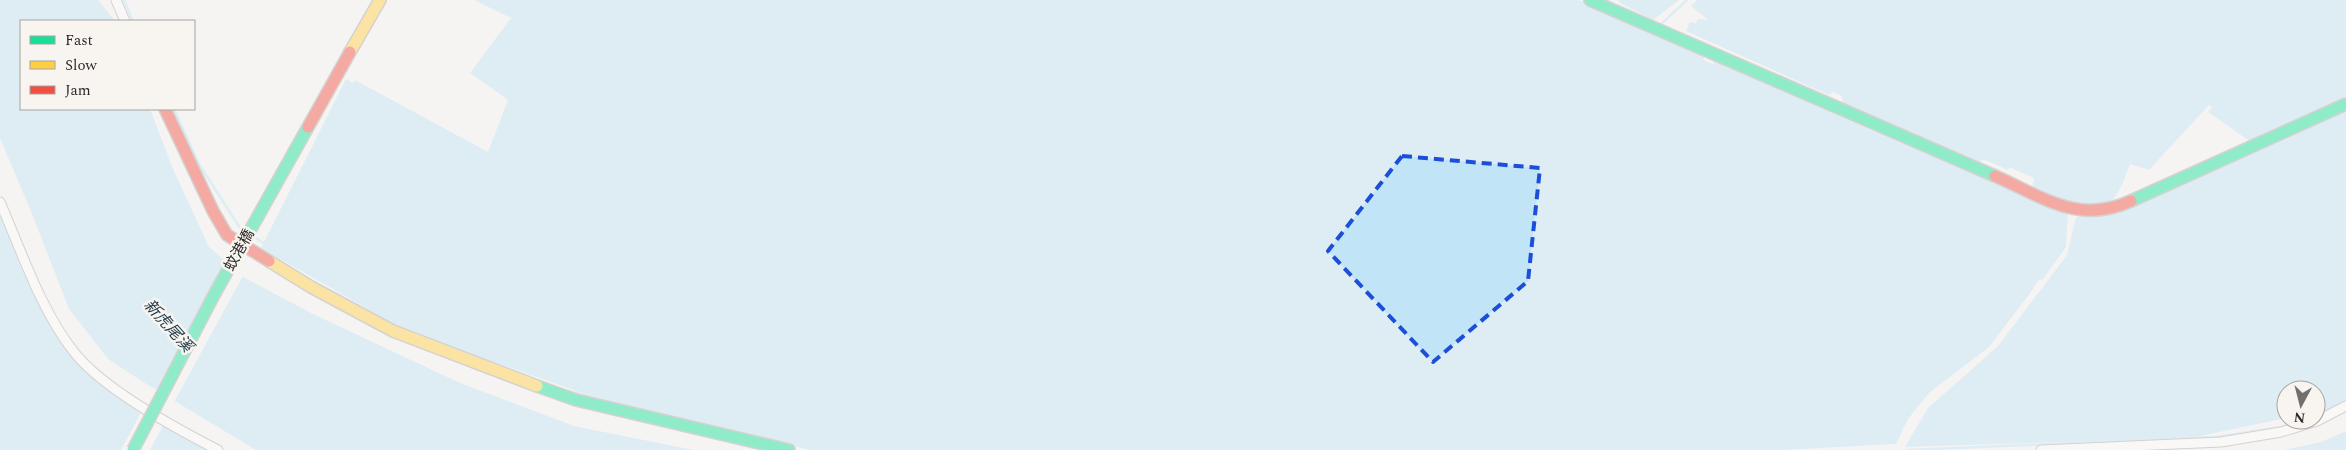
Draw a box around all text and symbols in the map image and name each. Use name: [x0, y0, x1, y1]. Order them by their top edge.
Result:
legend: [20, 20, 195, 110]
text: Fast: [65, 29, 93, 52]
text: Slow: [65, 54, 97, 77]
text: Jam: [65, 79, 91, 102]
street label: 蚊港橋: [218, 225, 260, 276]
water label: 新虎尾溪: [138, 294, 200, 359]
north arrow: [2276, 380, 2326, 430]
text: N: [2293, 406, 2306, 429]

